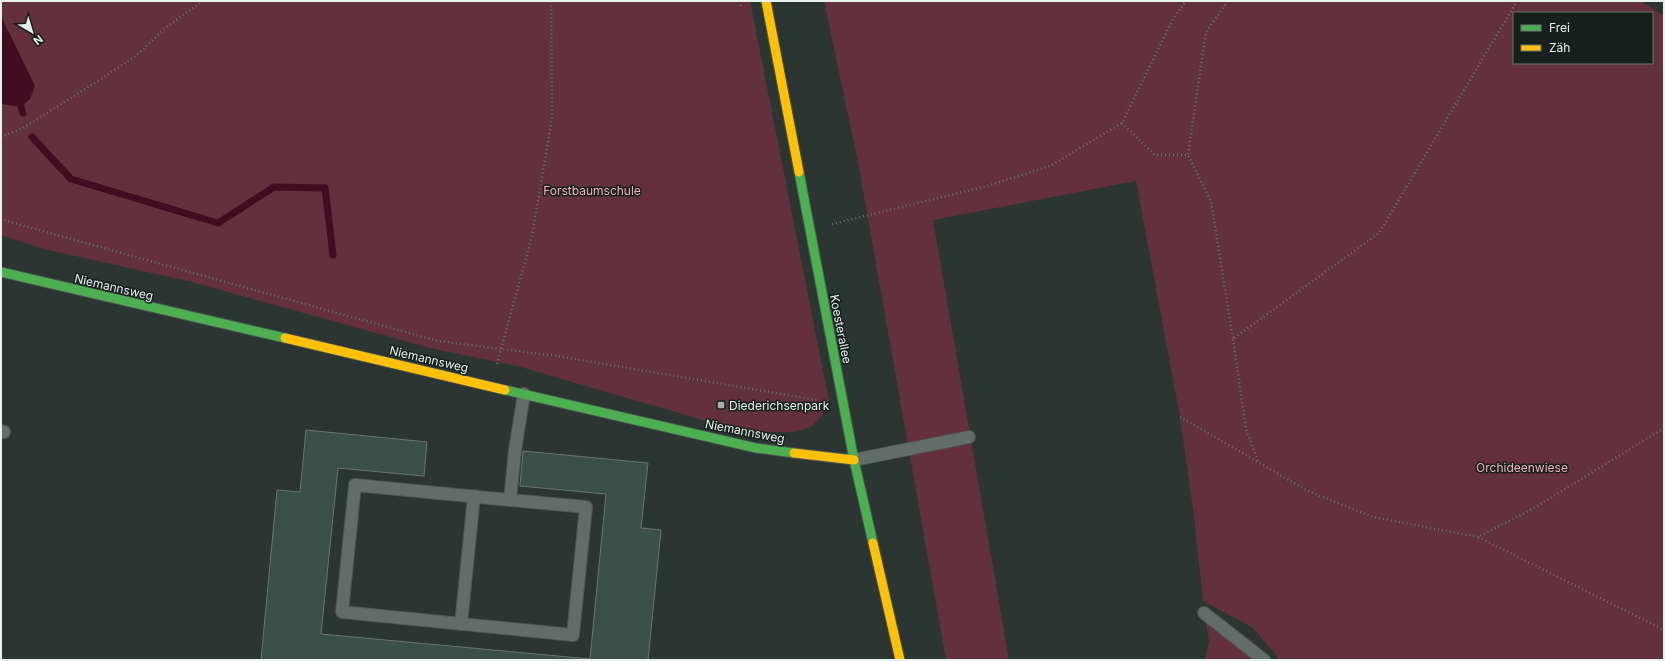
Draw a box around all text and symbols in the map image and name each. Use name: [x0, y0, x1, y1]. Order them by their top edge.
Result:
north arrow: [12, 12, 52, 52]
legend: [1513, 12, 1653, 64]
text: Frei: [1549, 20, 1570, 35]
text: N: [31, 32, 46, 48]
text: Zäh: [1549, 40, 1570, 55]
park label: Forstbaumschule: [543, 183, 641, 198]
street label: Niemannsweg: [73, 271, 155, 303]
street label: Koesterallee: [827, 293, 855, 365]
street label: Niemannsweg: [388, 343, 470, 375]
place label: Diederichsenpark: [729, 398, 830, 413]
marker: Diederichsenpark: [716, 400, 726, 410]
street label: Niemannsweg: [704, 416, 786, 446]
park label: Orchideenwiese: [1476, 460, 1568, 475]

